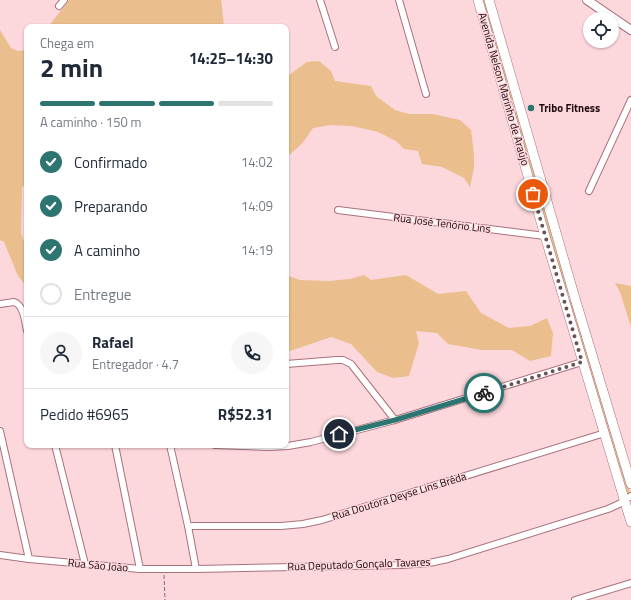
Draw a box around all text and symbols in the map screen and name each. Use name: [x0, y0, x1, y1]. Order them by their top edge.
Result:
street label: Avenida Nelson Marinho de Araújo: [474, 11, 534, 168]
map controls: [583, 12, 619, 48]
button: locate: [583, 12, 619, 48]
text: Chega em: [40, 33, 94, 53]
text: 14:25–14:30: [189, 47, 273, 70]
text: 2 min: [40, 48, 103, 87]
place label: Tribo Fitness: [539, 100, 600, 116]
marker: Tribo Fitness: [526, 103, 536, 113]
text: A caminho · 150 m: [40, 112, 141, 132]
icon: check: [40, 151, 62, 173]
text: Confirmado: [74, 151, 147, 174]
text: 14:02: [241, 152, 273, 172]
pin: [516, 177, 550, 211]
icon: bag: [522, 183, 544, 205]
icon: check: [40, 195, 62, 217]
text: Preparando: [74, 195, 148, 218]
text: 14:09: [241, 196, 273, 216]
street label: Rua José Tenório Lins: [393, 209, 491, 237]
icon: check: [40, 239, 62, 261]
text: A caminho: [74, 239, 140, 262]
text: 14:19: [241, 240, 273, 260]
text: Entregue: [74, 283, 131, 306]
text: Rafael: [92, 331, 134, 354]
button: person: [40, 332, 82, 374]
button: phone: [231, 332, 273, 374]
text: Entregador · 4.7: [92, 354, 179, 374]
courier: [464, 373, 504, 413]
icon: bike: [473, 382, 495, 404]
text: Pedido #6965: [40, 403, 129, 426]
text: R$52.31: [218, 403, 273, 426]
pin: [322, 417, 356, 451]
icon: home: [328, 423, 350, 445]
street label: Rua Doutora Deyse Lins Brêda: [330, 468, 469, 524]
street label: Rua São João: [67, 554, 129, 576]
street label: Rua Deputado Gonçalo Tavares: [287, 554, 431, 574]

